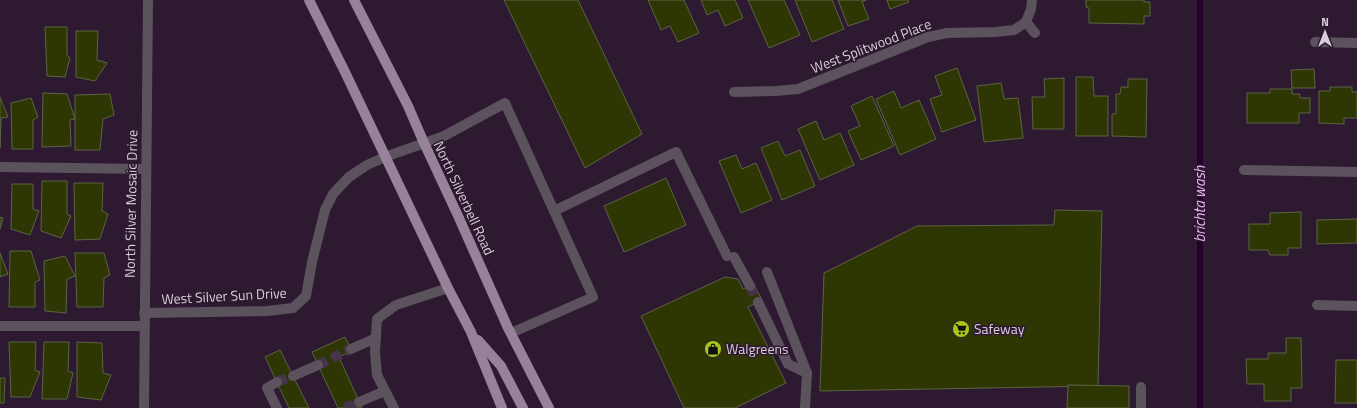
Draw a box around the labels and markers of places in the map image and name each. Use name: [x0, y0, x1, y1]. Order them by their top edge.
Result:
place label: Safeway: [974, 318, 1025, 339]
supermarket icon: Safeway: [951, 319, 971, 339]
place label: Walgreens: [726, 338, 789, 359]
shop icon: Walgreens: [703, 339, 723, 359]

